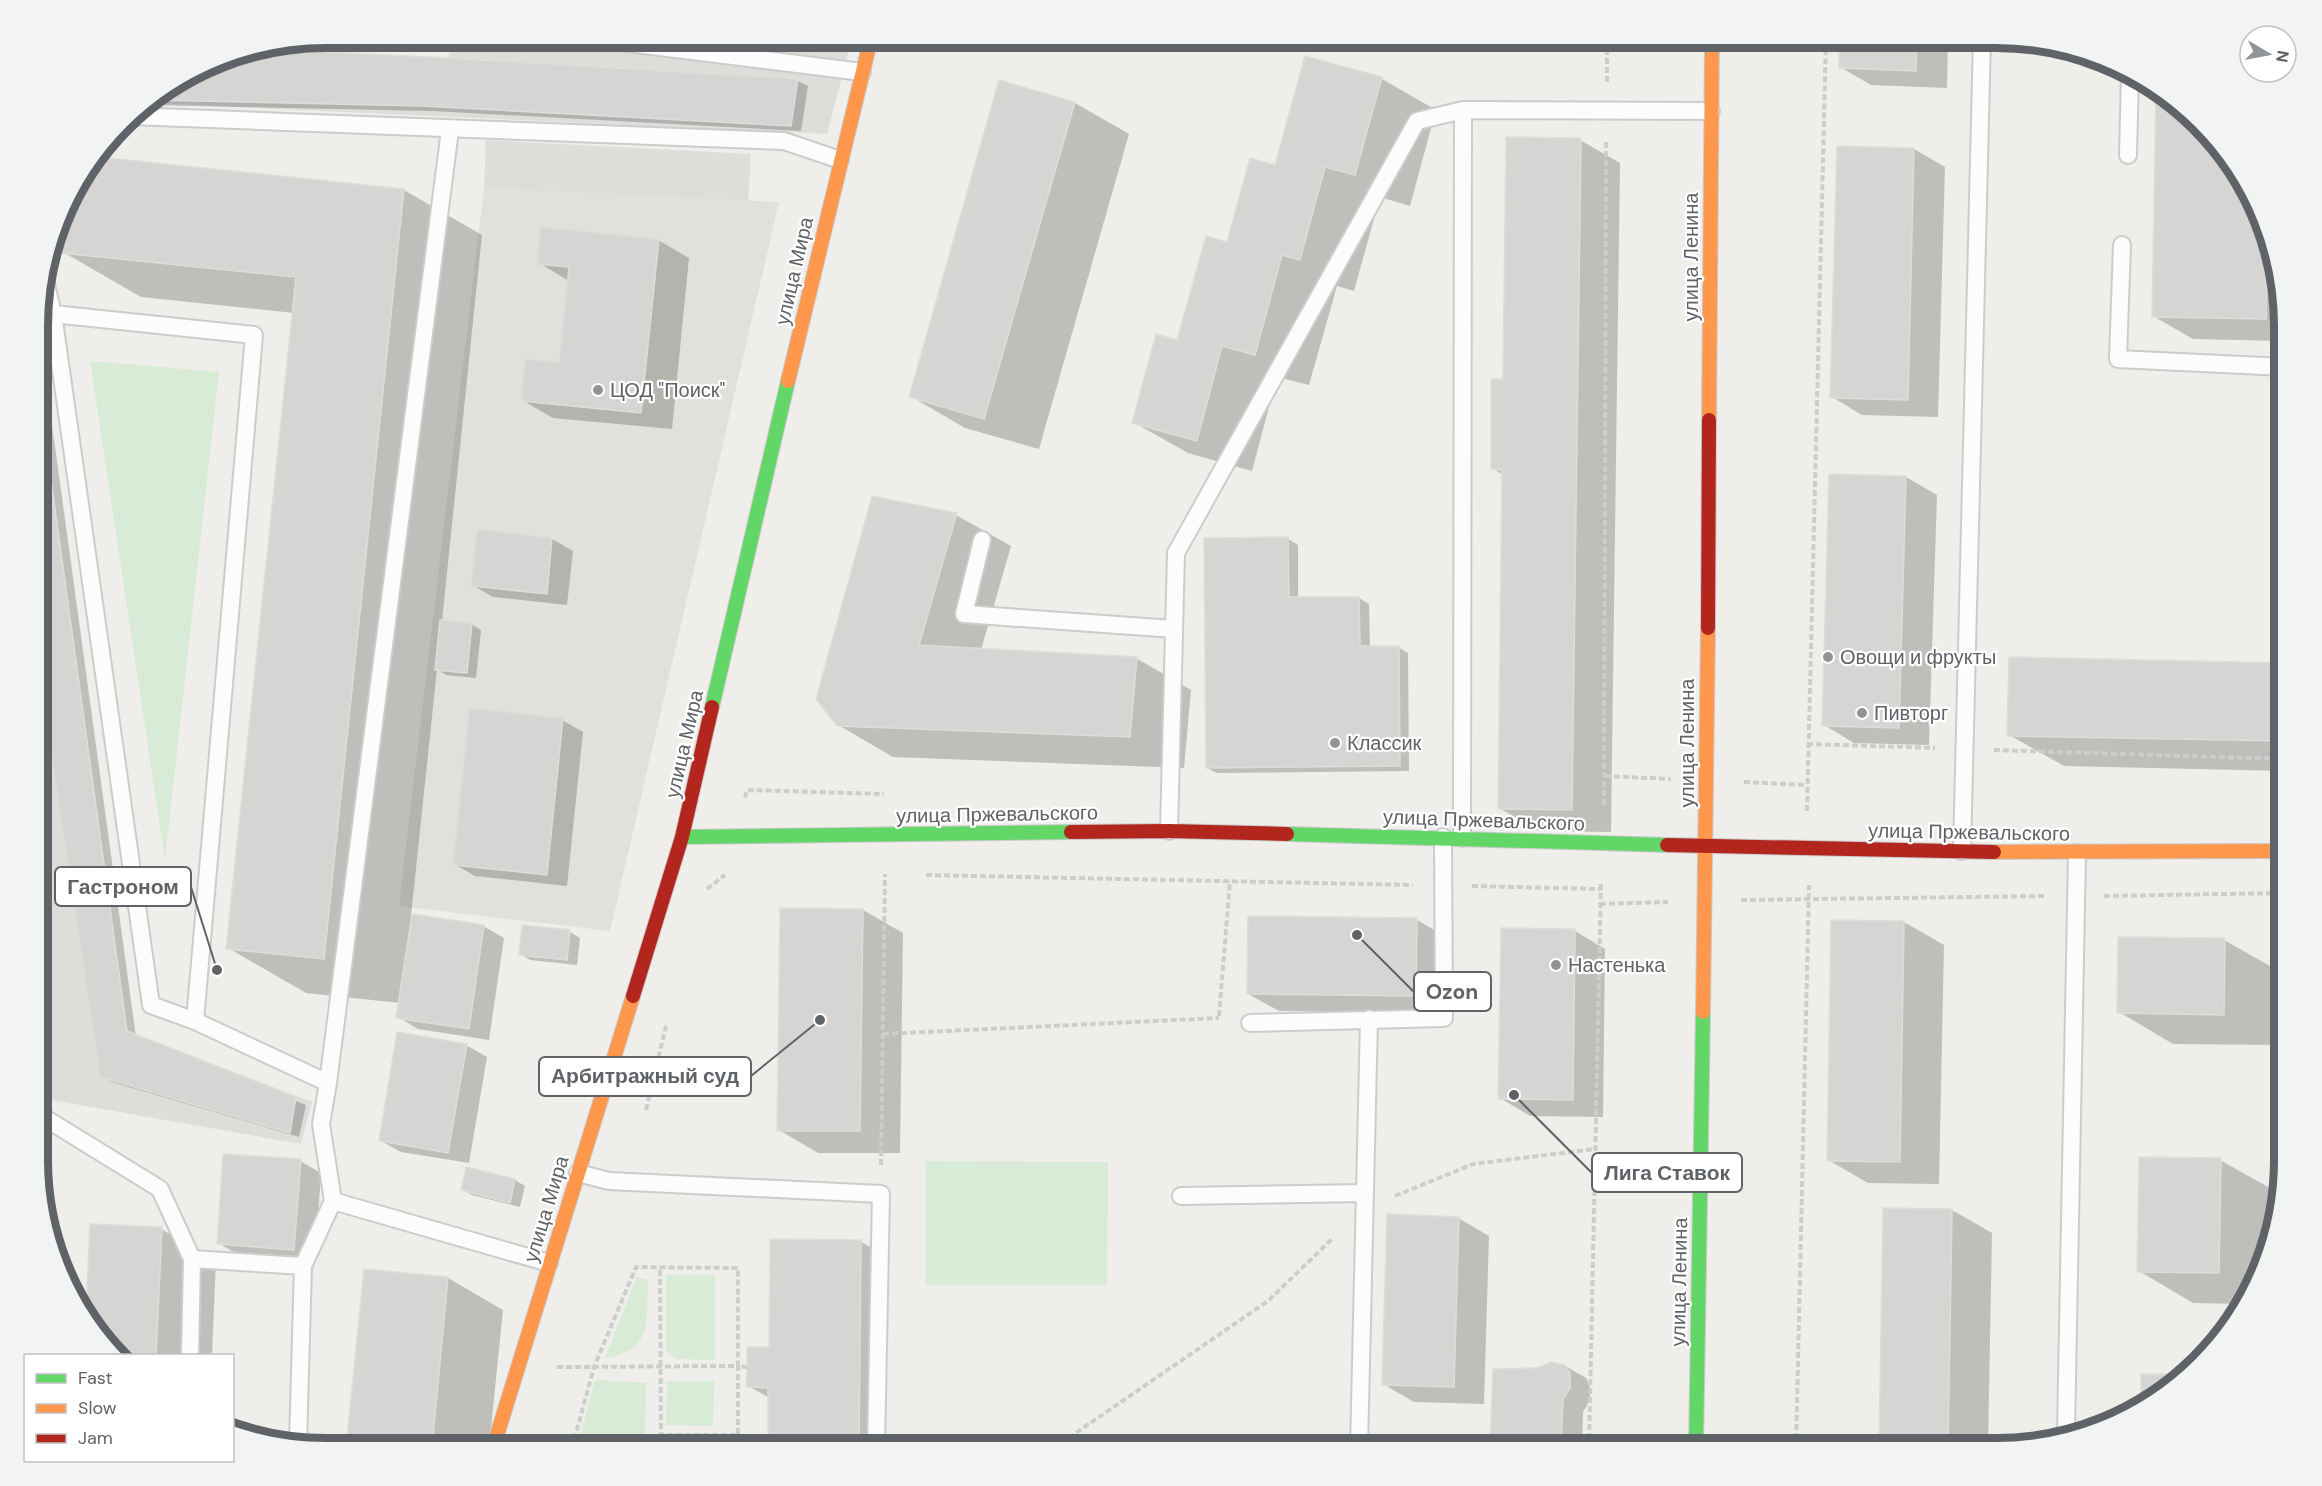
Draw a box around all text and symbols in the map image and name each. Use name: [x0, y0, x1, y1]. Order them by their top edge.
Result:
north arrow: [2238, 24, 2298, 84]
text: N: [2271, 49, 2294, 64]
street label: улица Ленина: [1678, 192, 1704, 321]
street label: улица Мира: [769, 213, 819, 328]
place label: ЦОД "Поиск": [610, 377, 726, 403]
marker: ЦОД "Поиск": [591, 383, 605, 397]
place label: Овощи и фрукты: [1840, 644, 1996, 670]
marker: Овощи и фрукты: [1821, 650, 1835, 664]
street label: улица Ленина: [1674, 678, 1700, 807]
street label: улица Мира: [659, 686, 709, 801]
place label: Пивторг: [1874, 700, 1948, 726]
marker: Пивторг: [1855, 706, 1869, 720]
place label: Классик: [1347, 730, 1422, 756]
marker: Классик: [1328, 736, 1342, 750]
street label: улица Пржевальского: [896, 799, 1098, 829]
street label: улица Пржевальского: [1383, 803, 1585, 837]
street label: улица Пржевальского: [1868, 817, 2070, 847]
callout: Гастроном: [55, 867, 191, 906]
text: Гастроном: [67, 873, 179, 901]
place label: Настенька: [1568, 952, 1666, 978]
marker: Настенька: [1549, 958, 1563, 972]
callout: Ozon: [1414, 972, 1491, 1011]
text: Ozon: [1426, 978, 1478, 1006]
callout: Арбитражный суд: [539, 1057, 751, 1096]
text: Арбитражный суд: [551, 1062, 739, 1090]
street label: улица Мира: [517, 1152, 575, 1266]
callout: Лига Ставок: [1592, 1153, 1742, 1192]
text: Лига Ставок: [1604, 1159, 1731, 1187]
street label: улица Ленина: [1665, 1216, 1693, 1347]
legend: [24, 1354, 234, 1462]
text: Fast: [78, 1366, 113, 1390]
text: Slow: [78, 1396, 117, 1420]
text: Jam: [78, 1426, 113, 1450]

